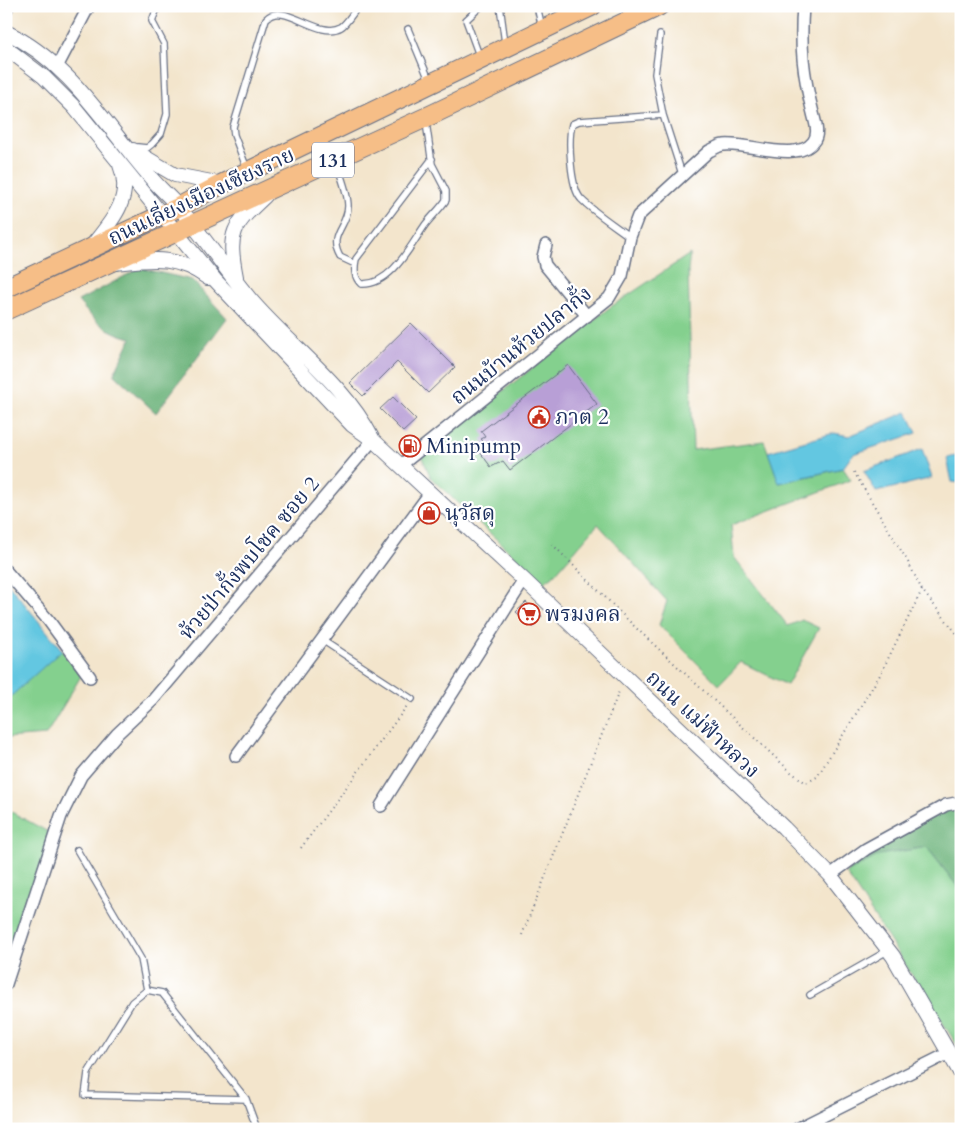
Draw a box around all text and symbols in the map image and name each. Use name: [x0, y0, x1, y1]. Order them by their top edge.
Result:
street label: ถนนเลี่ยงเมืองเชียงราย: [102, 139, 299, 252]
road number: 131: [312, 142, 354, 178]
street label: ถนนบ้านห้วยปลากั้ง: [443, 278, 598, 411]
place label: ภาต 2: [555, 403, 609, 432]
public building icon: ภาต 2: [527, 405, 551, 429]
place label: Minipump: [426, 432, 521, 461]
fuel station icon: Minipump: [398, 434, 422, 458]
street label: ห้วยป่ากั้งพบโชค ซอย 2: [171, 469, 326, 646]
place label: นุวัสดุ: [445, 499, 495, 528]
shop icon: นุวัสดุ: [417, 501, 441, 525]
place label: พรมงคล: [545, 600, 621, 629]
supermarket icon: พรมงคล: [517, 602, 541, 626]
street label: ถนน แม่ฟ้าหลวง: [639, 664, 766, 785]

